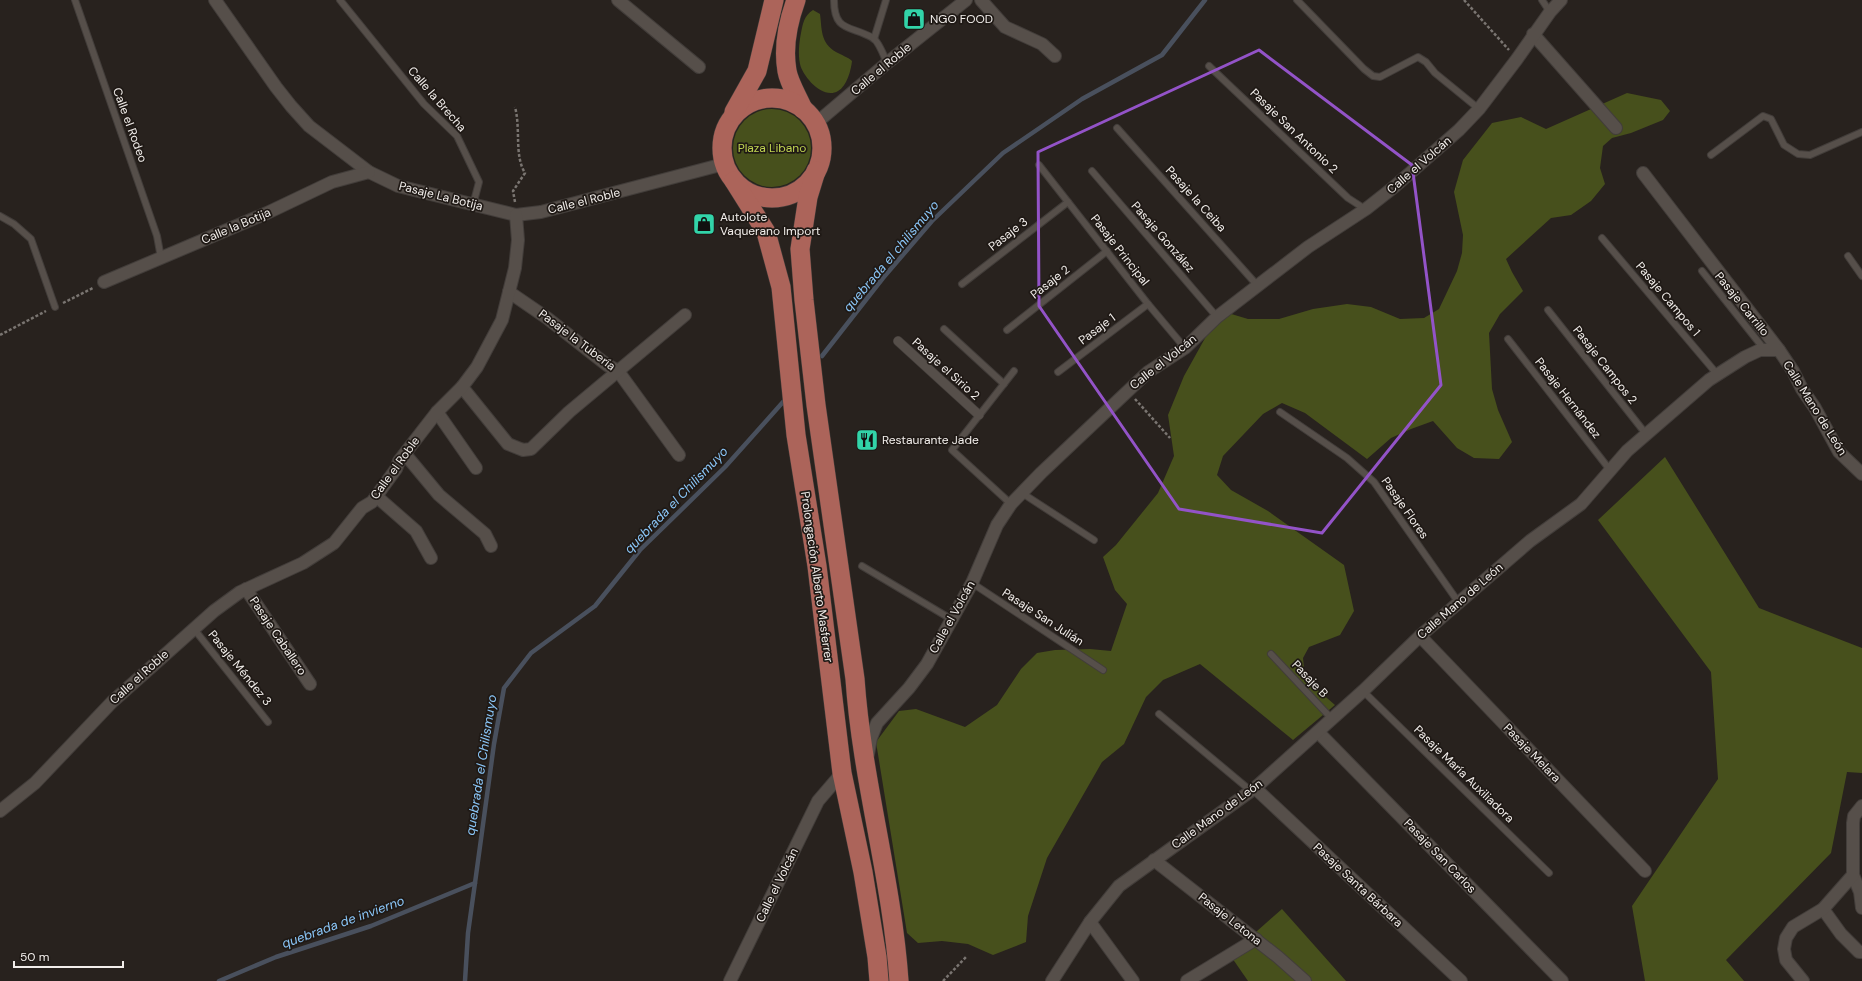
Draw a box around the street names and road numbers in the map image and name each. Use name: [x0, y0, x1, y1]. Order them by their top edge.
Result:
street label: Calle el Roble: [847, 39, 915, 99]
street label: Calle la Brecha: [404, 63, 470, 135]
street label: Calle el Rodeo: [109, 85, 151, 165]
street label: Pasaje San Antonio 2: [1247, 85, 1341, 177]
street label: Calle el Volcán: [1383, 132, 1455, 197]
street label: Pasaje la Ceiba: [1162, 163, 1230, 235]
street label: Pasaje La Botija: [397, 178, 485, 214]
street label: Calle el Roble: [546, 184, 622, 218]
street label: Pasaje González: [1128, 198, 1198, 276]
street label: Calle la Botija: [199, 204, 273, 248]
street label: Pasaje Principal: [1087, 211, 1153, 289]
street label: Pasaje 3: [985, 214, 1031, 254]
street label: Pasaje Campos 1: [1632, 259, 1704, 339]
street label: Pasaje 2: [1027, 262, 1073, 302]
street label: Pasaje Carrillo: [1711, 269, 1773, 339]
street label: Pasaje la Tubería: [535, 306, 619, 374]
street label: Pasaje 1: [1075, 310, 1119, 348]
street label: Pasaje Campos 2: [1569, 323, 1641, 408]
street label: Calle el Volcán: [1126, 331, 1200, 393]
street label: Pasaje el Sirio 2: [909, 334, 983, 404]
street label: Pasaje Hernández: [1531, 354, 1605, 442]
street label: Calle Mano de León: [1779, 358, 1851, 458]
street label: Calle el Roble: [367, 433, 423, 503]
street label: Pasaje Flores: [1378, 474, 1432, 542]
street label: Prolongación Alberto Masferrer: [797, 490, 837, 664]
street label: Calle Mano de León: [1414, 559, 1506, 643]
street label: Calle el Volcán: [925, 578, 979, 656]
street label: Pasaje San Julián: [999, 585, 1087, 649]
street label: Pasaje Caballero: [246, 594, 310, 678]
street label: Pasaje Méndez 3: [205, 627, 275, 709]
street label: Calle el Roble: [106, 646, 172, 708]
street label: Pasaje B: [1288, 657, 1332, 701]
street label: Pasaje Melara: [1500, 720, 1564, 786]
street label: Pasaje María Auxiliadora: [1410, 722, 1518, 826]
street label: Calle Mano de León: [1168, 776, 1266, 852]
street label: Pasaje San Carlos: [1400, 815, 1480, 897]
street label: Pasaje Santa Bárbara: [1310, 839, 1406, 931]
street label: Calle el Volcán: [752, 845, 802, 925]
street label: Pasaje Letona: [1195, 889, 1265, 949]

